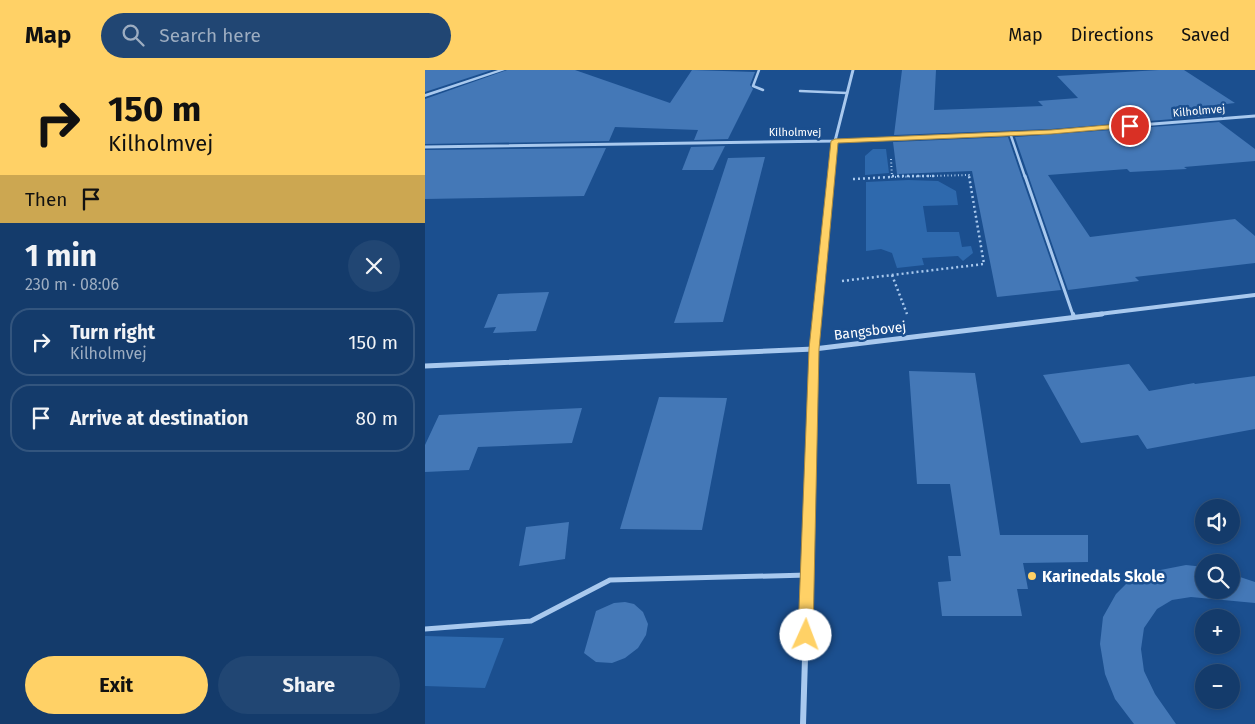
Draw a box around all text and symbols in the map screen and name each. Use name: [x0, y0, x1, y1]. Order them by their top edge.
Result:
search box: [101, 13, 451, 58]
text: Map: [25, 21, 71, 49]
icon: search: [119, 21, 147, 49]
text: Search here: [159, 24, 261, 47]
text: Map: [1008, 24, 1043, 46]
text: Directions: [1071, 24, 1153, 46]
text: Saved: [1181, 24, 1230, 46]
text: 150 m: [108, 88, 201, 130]
icon: right: [25, 90, 90, 155]
street label: Kilholmvej: [1172, 102, 1226, 120]
pin: [1109, 105, 1151, 147]
icon: arrive: [1116, 112, 1144, 140]
street label: Kilholmvej: [769, 126, 821, 139]
text: Kilholmvej: [108, 130, 213, 157]
icon: arrive: [77, 185, 105, 213]
text: Then: [25, 188, 67, 211]
text: 1 min: [25, 238, 97, 274]
button: close: [348, 240, 400, 292]
text: 230 m · 08:06: [25, 275, 119, 294]
street label: Bangsbovej: [833, 318, 907, 344]
text: Turn right: [70, 321, 155, 344]
icon: right: [27, 328, 55, 356]
text: 150 m: [348, 331, 398, 354]
text: Kilholmvej: [70, 344, 147, 363]
icon: arrive: [27, 404, 55, 432]
text: Arrive at destination: [70, 407, 249, 430]
text: 80 m: [356, 407, 398, 430]
map controls: [1195, 499, 1240, 709]
button: sound: [1195, 499, 1240, 544]
button: search: [1195, 554, 1240, 599]
place label: Karinedals Skole: [1042, 567, 1165, 586]
marker: Karinedals Skole: [1026, 570, 1038, 582]
position arrow: [779, 608, 831, 660]
button: +: [1195, 609, 1240, 654]
button: Exit: [25, 656, 208, 714]
button: Share: [218, 656, 400, 714]
button: −: [1195, 664, 1240, 709]

